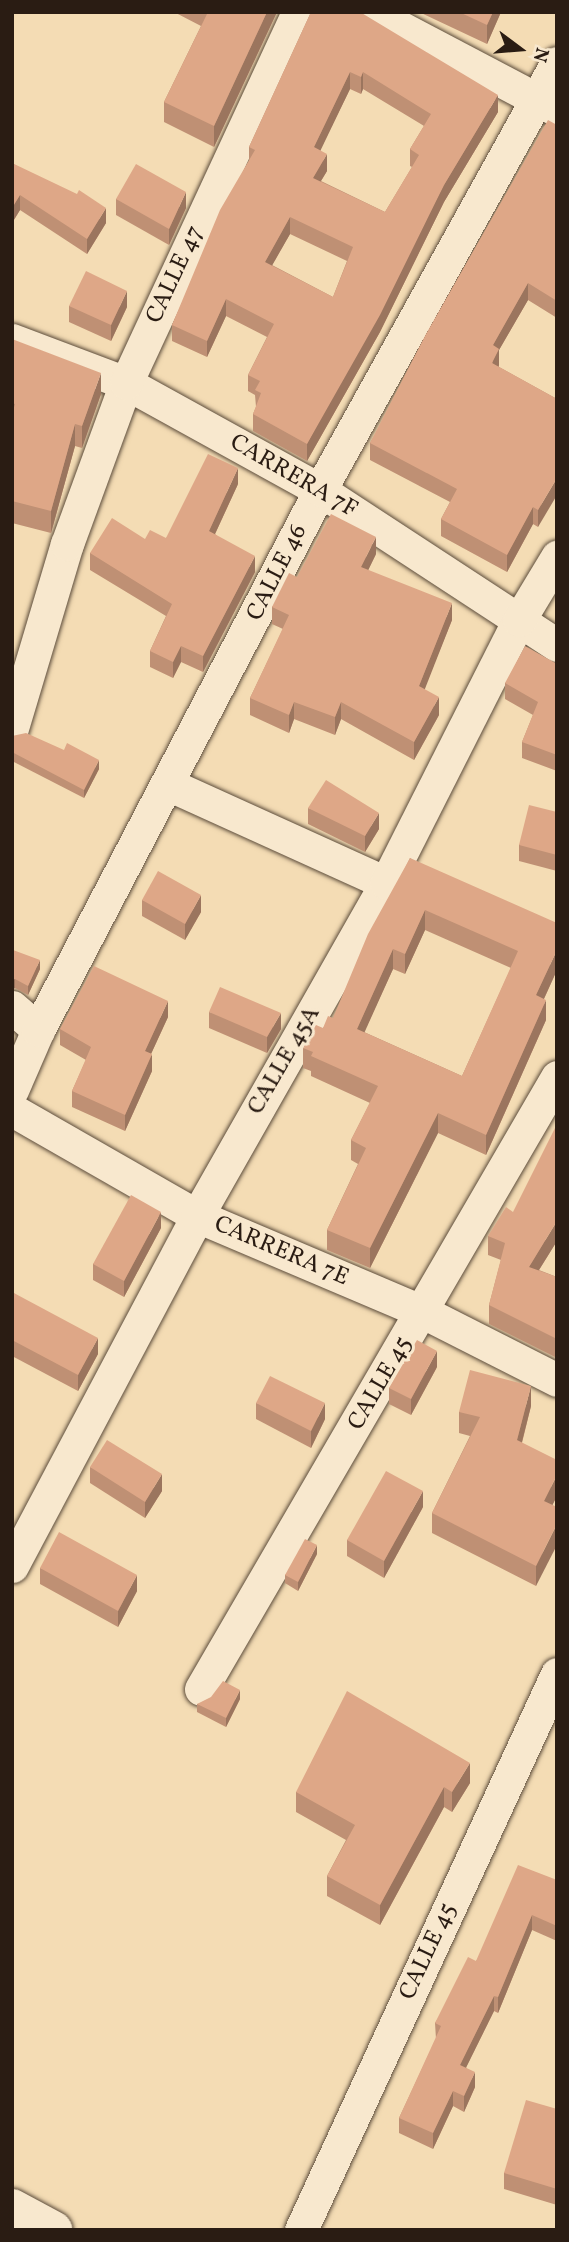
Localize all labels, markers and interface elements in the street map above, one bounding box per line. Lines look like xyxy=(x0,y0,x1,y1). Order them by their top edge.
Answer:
north arrow xyxy=(485,14,555,84)
text: N xyxy=(526,45,555,65)
street label: CALLE 47 xyxy=(141,222,211,328)
street label: CARRERA 7F xyxy=(224,429,362,525)
street label: CALLE 46 xyxy=(241,520,315,626)
street label: CALLE 45A xyxy=(242,1002,328,1120)
street label: CARRERA 7E xyxy=(209,1211,353,1293)
street label: CALLE 45 xyxy=(343,1332,419,1436)
street label: CALLE 45 xyxy=(394,1899,464,2005)

